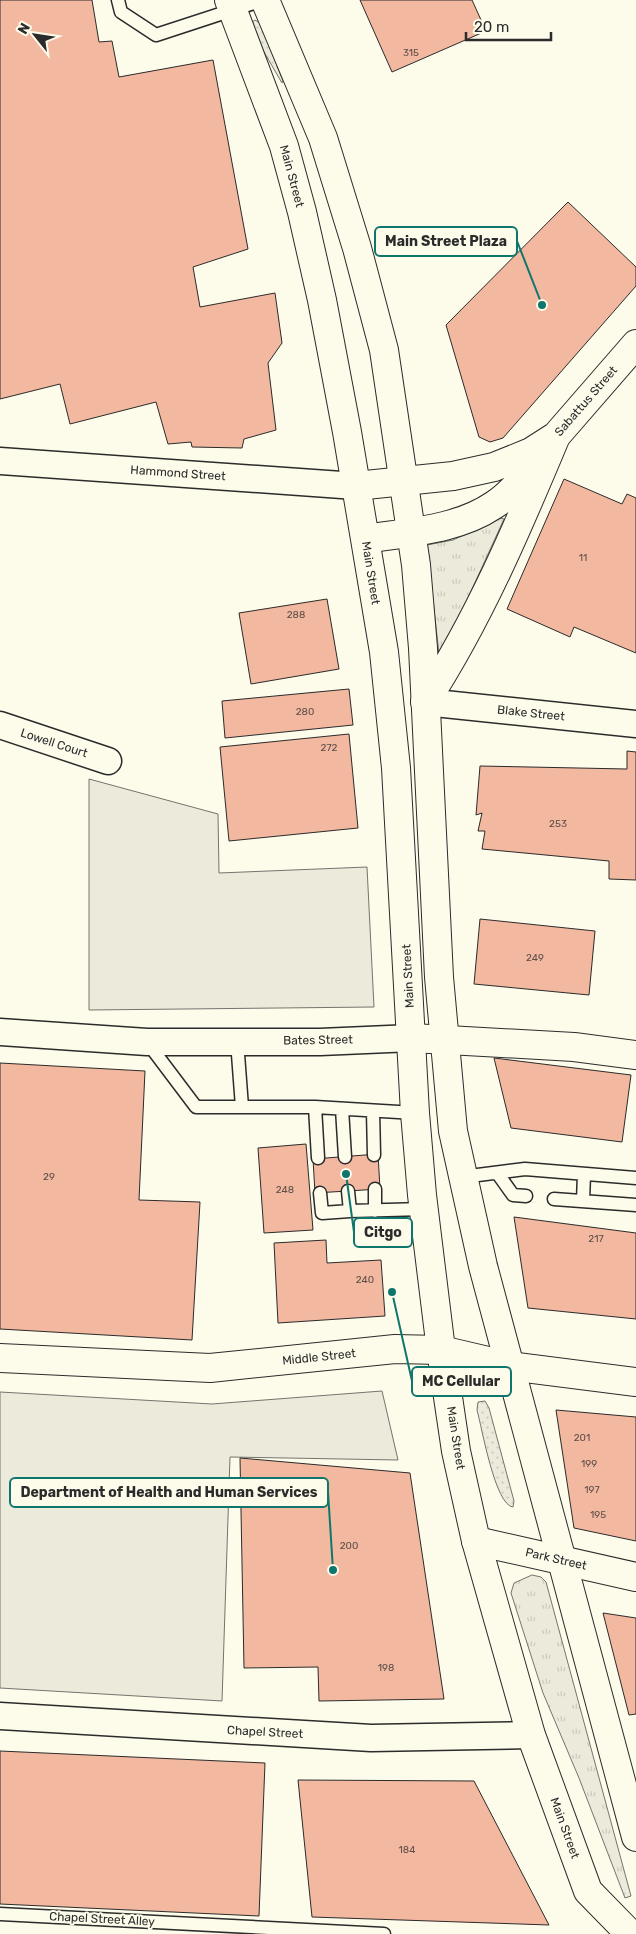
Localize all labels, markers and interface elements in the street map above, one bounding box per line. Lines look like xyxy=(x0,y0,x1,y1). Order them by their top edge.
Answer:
north arrow xyxy=(10,10,60,60)
scale bar xyxy=(466,10,551,42)
text: 20 m xyxy=(474,18,509,36)
text: N xyxy=(14,20,34,37)
house number: 315 xyxy=(403,47,419,59)
street label: Main Street xyxy=(277,143,307,209)
callout: Main Street Plaza xyxy=(375,227,517,256)
text: Main Street Plaza xyxy=(385,233,507,250)
street label: Sabattus Street xyxy=(552,363,620,439)
street label: Hammond Street xyxy=(130,463,226,483)
street label: Main Street xyxy=(359,540,383,606)
house number: 11 xyxy=(579,552,587,564)
house number: 288 xyxy=(287,609,305,621)
street label: Blake Street xyxy=(497,702,566,724)
house number: 280 xyxy=(296,706,314,718)
street label: Lowell Court xyxy=(19,726,90,761)
house number: 272 xyxy=(321,742,338,754)
house number: 253 xyxy=(549,818,567,830)
street label: Main Street xyxy=(399,943,417,1008)
house number: 249 xyxy=(526,952,544,964)
street label: Bates Street xyxy=(283,1032,353,1048)
house number: 29 xyxy=(43,1171,55,1183)
house number: 248 xyxy=(276,1184,294,1196)
callout: Citgo xyxy=(354,1218,412,1247)
text: Citgo xyxy=(364,1224,402,1241)
house number: 217 xyxy=(588,1233,604,1245)
house number: 240 xyxy=(356,1274,374,1286)
street label: Middle Street xyxy=(281,1346,357,1368)
callout: MC Cellular xyxy=(412,1367,511,1396)
text: MC Cellular xyxy=(422,1373,501,1390)
street label: Main Street xyxy=(444,1405,468,1471)
house number: 201 xyxy=(574,1432,590,1444)
house number: 199 xyxy=(581,1458,597,1470)
callout: Department of Health and Human Services xyxy=(10,1478,328,1507)
text: Department of Health and Human Services xyxy=(20,1484,318,1501)
house number: 197 xyxy=(584,1484,600,1496)
house number: 195 xyxy=(590,1509,606,1521)
house number: 200 xyxy=(340,1540,358,1552)
street label: Park Street xyxy=(524,1545,588,1573)
house number: 198 xyxy=(378,1662,394,1674)
street label: Chapel Street xyxy=(227,1723,304,1741)
street label: Main Street xyxy=(547,1796,583,1861)
house number: 184 xyxy=(399,1844,415,1856)
street label: Chapel Street Alley xyxy=(49,1909,156,1929)

